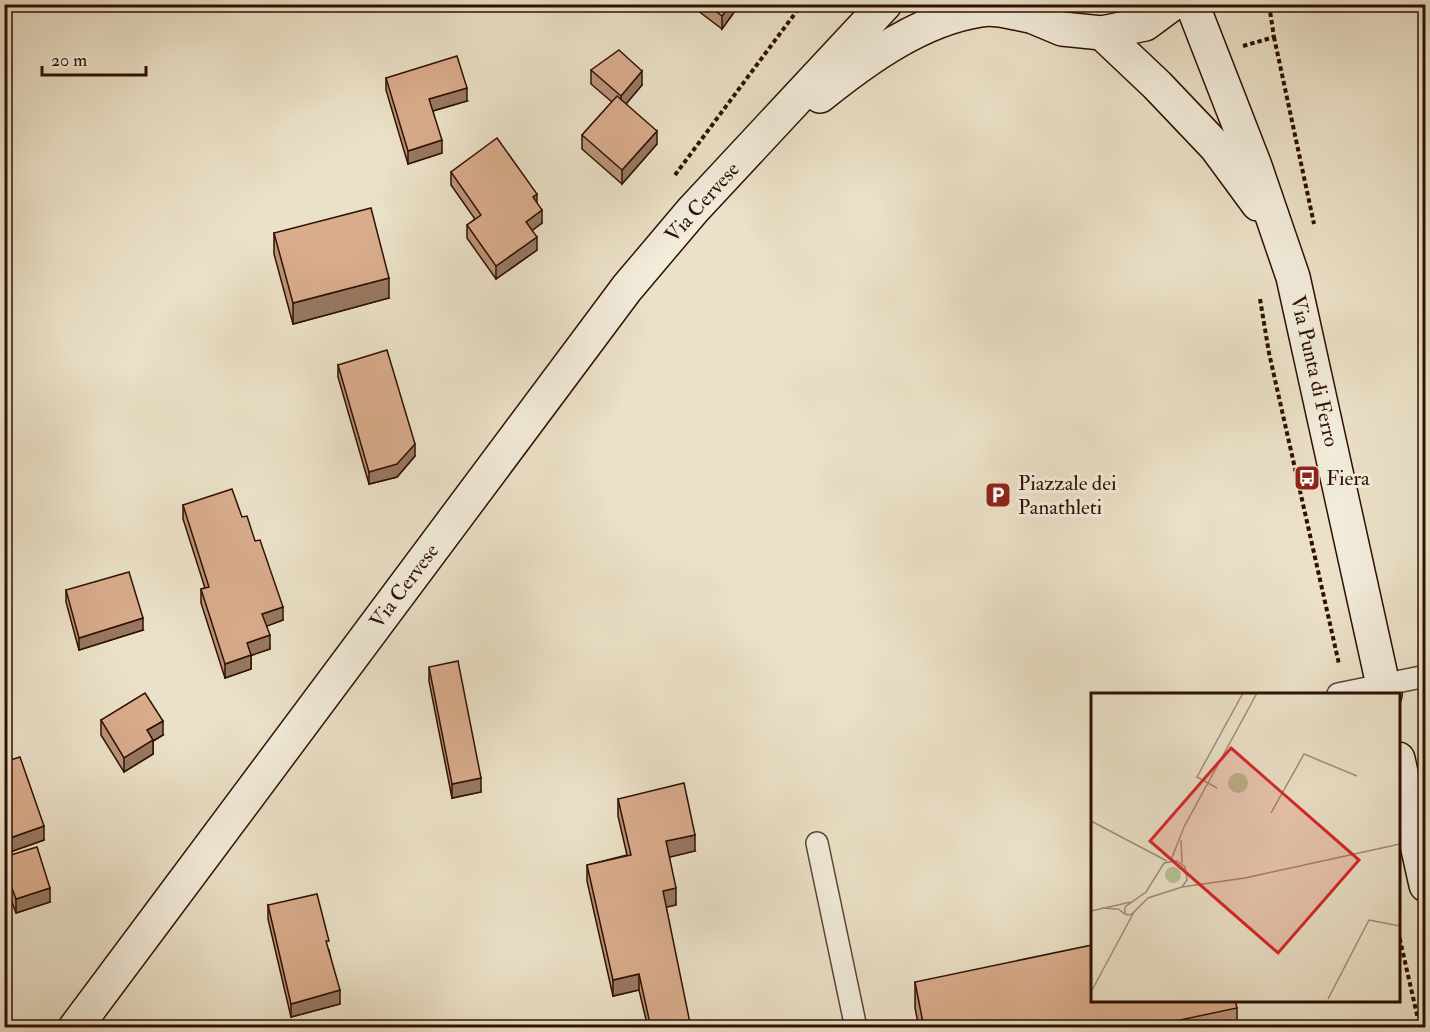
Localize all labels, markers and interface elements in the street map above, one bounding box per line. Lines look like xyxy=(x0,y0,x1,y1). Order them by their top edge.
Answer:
scale bar xyxy=(42,39,146,77)
text: 20 m xyxy=(51,49,87,72)
street label: Via Cervese xyxy=(659,156,746,248)
street label: Via Punta di Ferro xyxy=(1284,293,1345,449)
bus stop icon: Fiera xyxy=(1292,463,1322,493)
place label: Fiera xyxy=(1326,465,1370,492)
place label: Piazzale dei Panathleti xyxy=(1018,470,1117,521)
parking icon: Piazzale dei Panathleti xyxy=(983,480,1013,510)
street label: Via Cervese xyxy=(364,538,445,634)
inset map xyxy=(1091,693,1400,1002)

